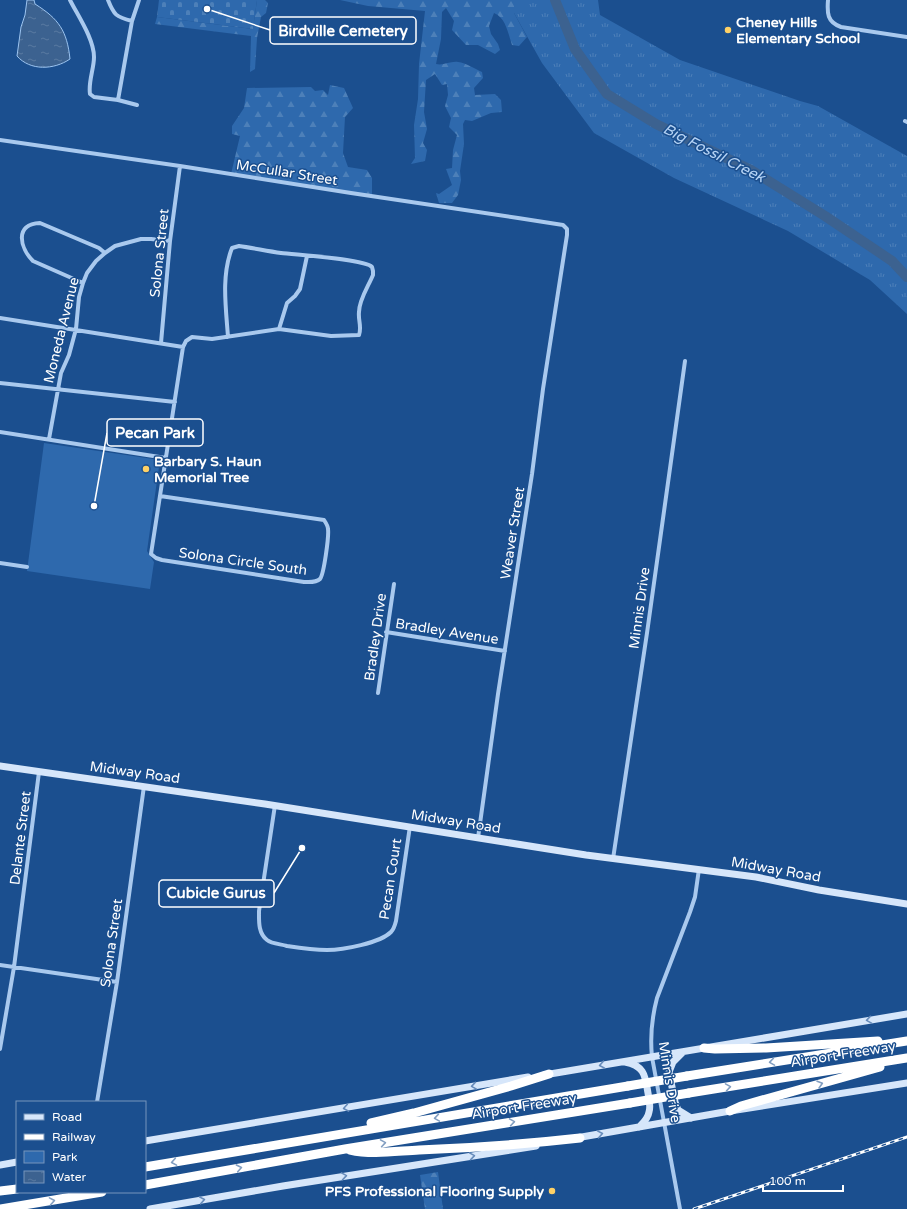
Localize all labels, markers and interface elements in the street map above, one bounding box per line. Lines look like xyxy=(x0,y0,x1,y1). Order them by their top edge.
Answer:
place label: Cheney Hills Elementary School xyxy=(736,14,860,47)
callout: Birdville Cemetery xyxy=(270,17,416,44)
text: Birdville Cemetery xyxy=(278,22,408,41)
marker: Cheney Hills Elementary School xyxy=(723,25,733,35)
water label: Big Fossil Creek xyxy=(660,120,770,187)
street label: McCullar Street xyxy=(235,156,340,189)
street label: Solona Street xyxy=(146,207,173,298)
street label: Moneda Avenue xyxy=(40,275,83,385)
callout: Pecan Park xyxy=(107,419,203,446)
text: Pecan Park xyxy=(115,424,195,442)
place label: Barbary S. Haun Memorial Tree xyxy=(154,453,262,486)
marker: Barbary S. Haun Memorial Tree xyxy=(141,464,151,474)
street label: Weaver Street xyxy=(497,485,528,581)
street label: Solona Circle South xyxy=(178,544,308,579)
street label: Minnis Drive xyxy=(625,566,654,650)
street label: Bradley Drive xyxy=(361,592,390,682)
street label: Bradley Avenue xyxy=(394,615,500,648)
street label: Midway Road xyxy=(89,758,181,787)
street label: Delante Street xyxy=(6,789,35,886)
street label: Midway Road xyxy=(410,806,502,837)
street label: Pecan Court xyxy=(376,837,405,921)
street label: Midway Road xyxy=(730,853,822,886)
callout: Cubicle Gurus xyxy=(159,880,274,907)
text: Cubicle Gurus xyxy=(166,884,266,902)
street label: Solona Street xyxy=(97,897,126,988)
one-way arrow xyxy=(865,1016,872,1024)
street label: Airport Freeway xyxy=(789,1038,897,1071)
street label: Minnis Drive xyxy=(655,1040,684,1124)
one-way arrow xyxy=(769,1058,775,1066)
one-way arrow xyxy=(599,1060,605,1068)
one-way arrow xyxy=(817,1080,824,1088)
one-way arrow xyxy=(471,1081,477,1090)
one-way arrow xyxy=(725,1083,731,1092)
street label: Airport Freeway xyxy=(470,1090,578,1123)
legend xyxy=(16,1101,146,1193)
one-way arrow xyxy=(343,1103,349,1112)
text: Road xyxy=(52,1110,82,1124)
one-way arrow xyxy=(434,1113,440,1122)
one-way arrow xyxy=(508,1118,515,1127)
text: Railway xyxy=(52,1130,96,1144)
one-way arrow xyxy=(597,1130,603,1139)
one-way arrow xyxy=(380,1139,386,1148)
text: Park xyxy=(52,1150,78,1164)
one-way arrow xyxy=(469,1152,475,1161)
one-way arrow xyxy=(171,1157,177,1166)
one-way arrow xyxy=(235,1165,242,1173)
scale bar xyxy=(763,1167,843,1193)
text: Water xyxy=(52,1170,87,1184)
one-way arrow xyxy=(341,1172,347,1181)
text: 100 m xyxy=(769,1174,806,1188)
place label: PFS Professional Flooring Supply xyxy=(325,1183,544,1200)
marker: PFS Professional Flooring Supply xyxy=(547,1186,557,1196)
one-way arrow xyxy=(199,1196,205,1205)
one-way arrow xyxy=(49,1197,55,1205)

